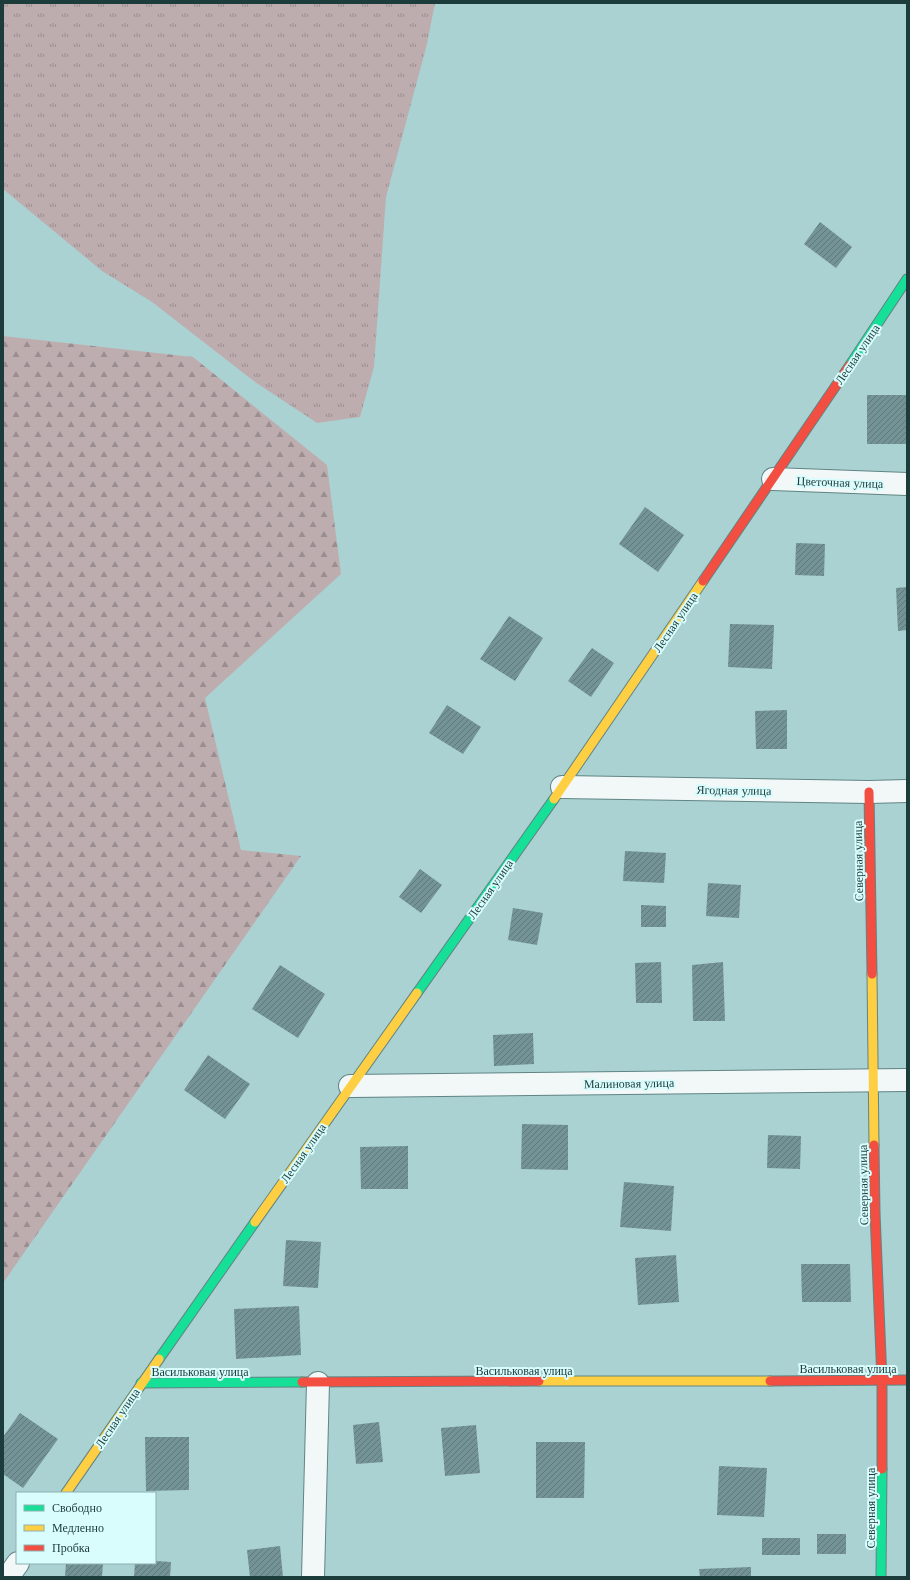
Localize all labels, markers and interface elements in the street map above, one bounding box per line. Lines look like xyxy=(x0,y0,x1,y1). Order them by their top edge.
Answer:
street label: Лесная улица xyxy=(831,321,883,387)
street label: Цветочная улица xyxy=(796,473,884,491)
street label: Лесная улица xyxy=(649,589,701,655)
street label: Ягодная улица xyxy=(697,782,772,798)
street label: Северная улица xyxy=(850,820,866,901)
street label: Лесная улица xyxy=(464,856,516,922)
street label: Малиновая улица xyxy=(584,1075,675,1091)
street label: Лесная улица xyxy=(277,1120,329,1186)
street label: Северная улица xyxy=(855,1144,871,1225)
street label: Васильковая улица xyxy=(799,1361,897,1376)
street label: Васильковая улица xyxy=(475,1363,573,1378)
street label: Васильковая улица xyxy=(151,1364,249,1379)
street label: Лесная улица xyxy=(91,1385,143,1451)
street label: Северная улица xyxy=(863,1467,878,1548)
legend xyxy=(16,1492,156,1564)
text: Свободно xyxy=(52,1500,102,1515)
text: Медленно xyxy=(52,1520,104,1535)
text: Пробка xyxy=(52,1540,90,1555)

